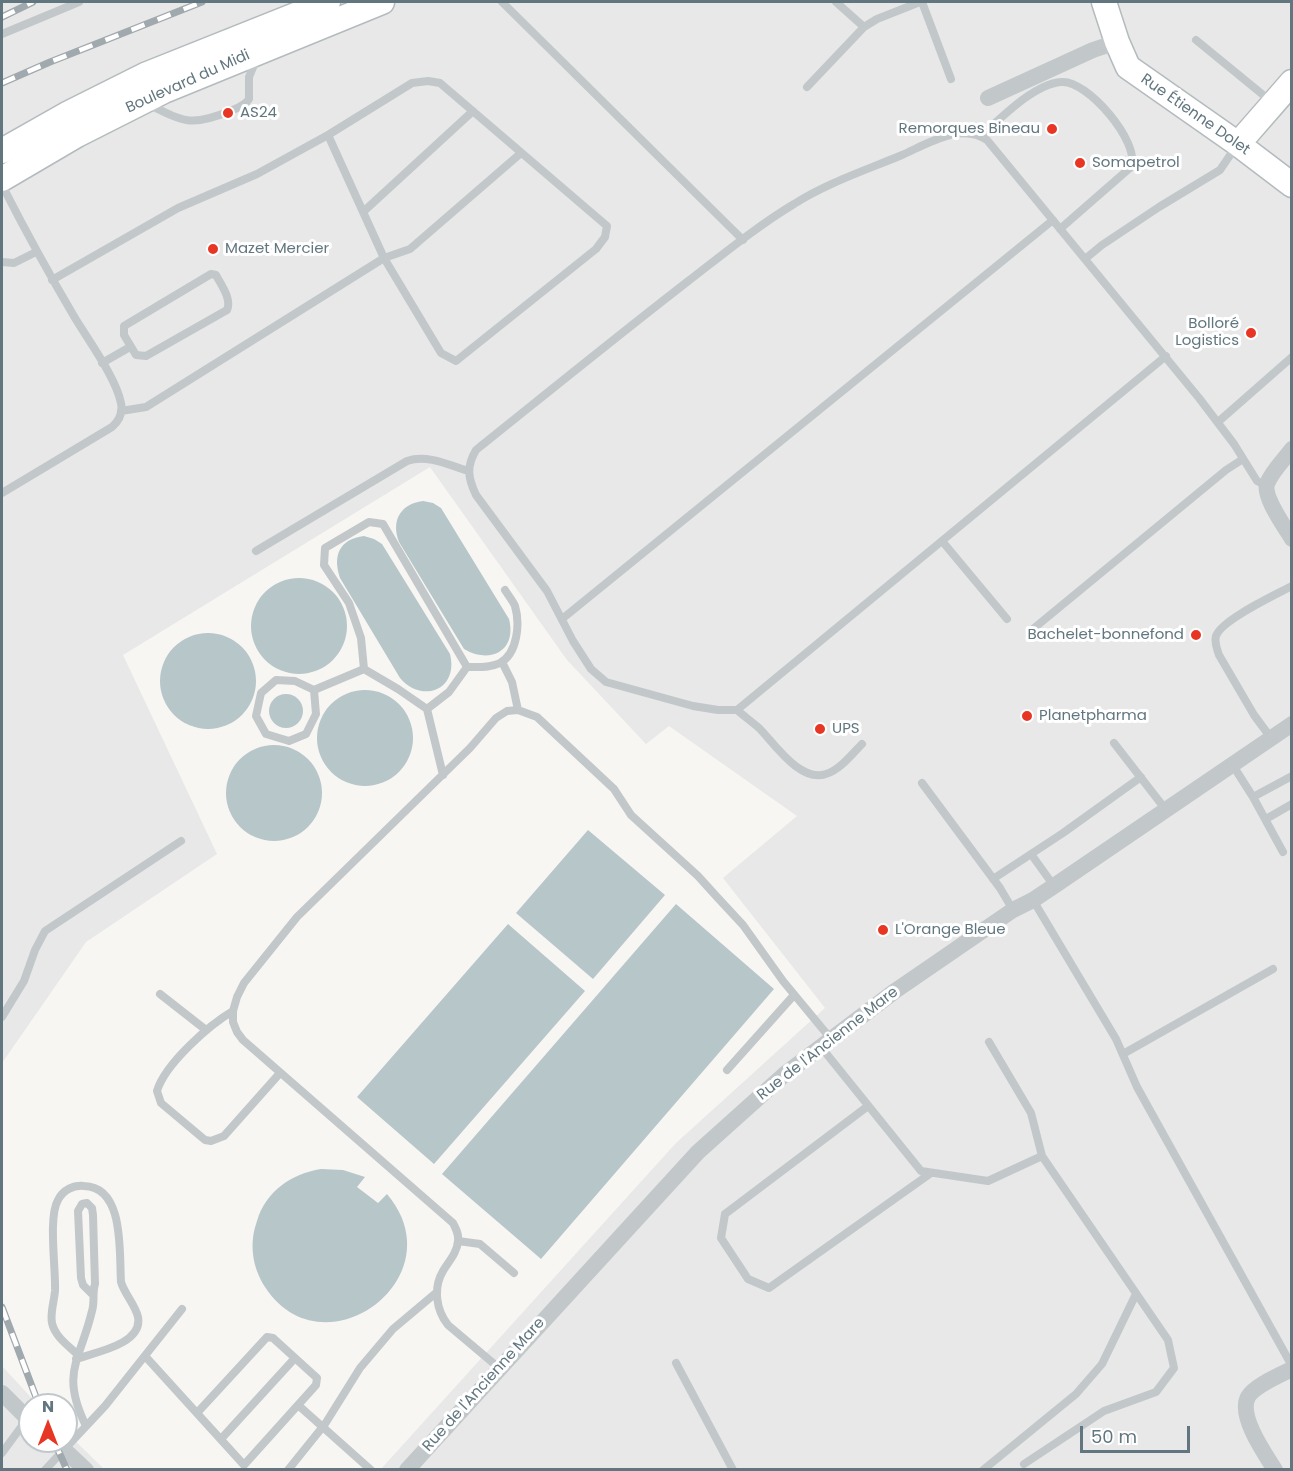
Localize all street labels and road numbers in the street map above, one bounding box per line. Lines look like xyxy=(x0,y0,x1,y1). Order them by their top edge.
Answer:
street label: Boulevard du Midi xyxy=(123,47,253,117)
street label: Rue Étienne Dolet xyxy=(1137,71,1253,159)
street label: Rue de l'Ancienne Mare xyxy=(754,983,902,1105)
street label: Rue de l'Ancienne Mare xyxy=(419,1314,549,1456)

